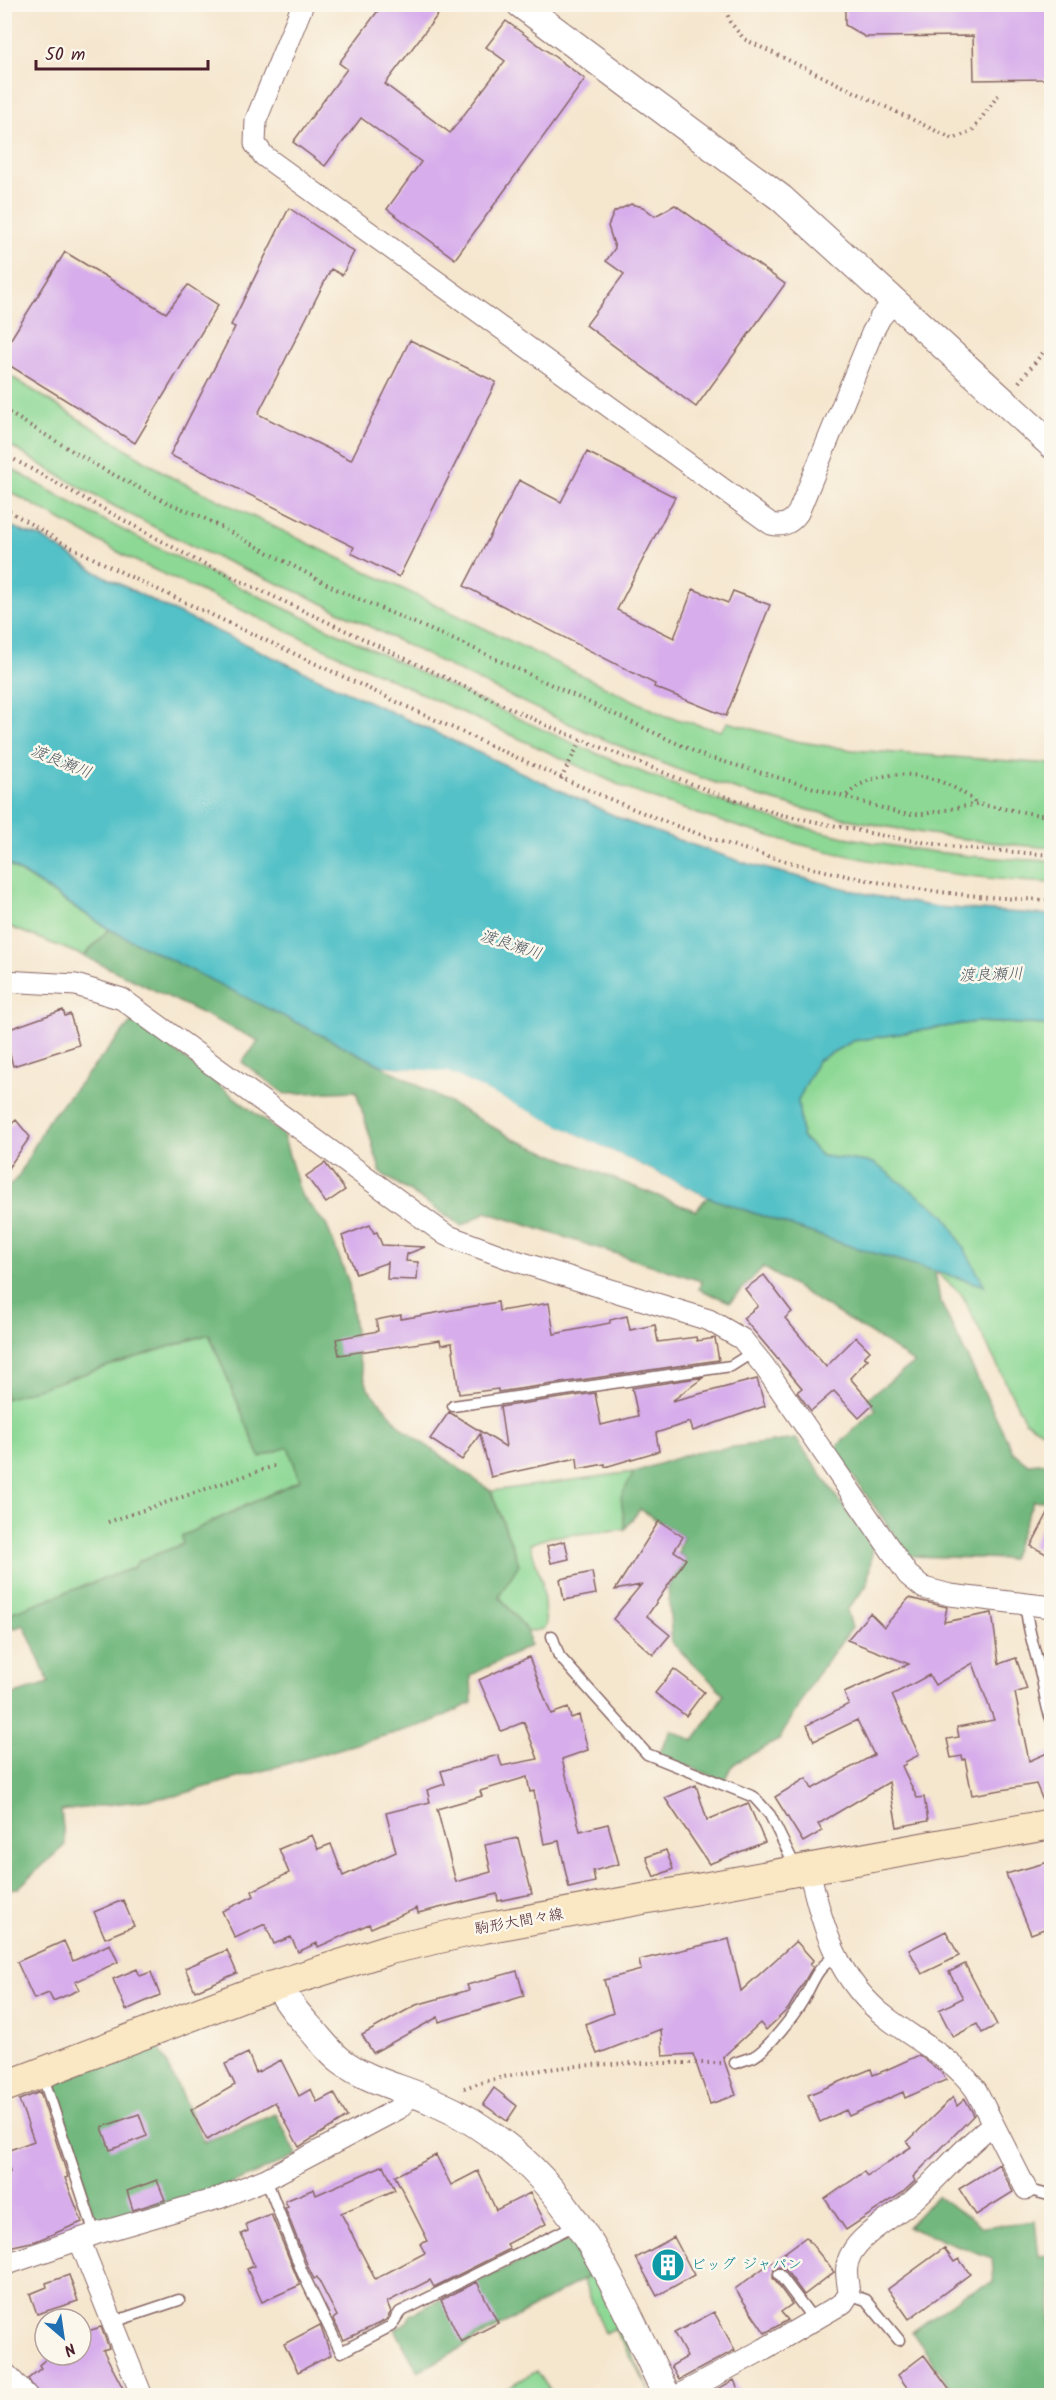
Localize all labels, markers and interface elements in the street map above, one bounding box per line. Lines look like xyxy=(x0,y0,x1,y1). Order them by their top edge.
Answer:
scale bar xyxy=(36,33,208,71)
text: 50 m xyxy=(45,41,85,70)
water label: 渡良瀬川 xyxy=(27,738,95,786)
water label: 渡良瀬川 xyxy=(477,923,545,967)
water label: 渡良瀬川 xyxy=(959,961,1023,989)
street label: 駒形大間々線 xyxy=(473,1902,565,1942)
building icon: ビッグ ジャパン xyxy=(650,2247,686,2283)
place label: ビッグ ジャパン xyxy=(691,2253,802,2277)
north arrow xyxy=(33,2307,93,2367)
text: N xyxy=(59,2335,80,2362)

